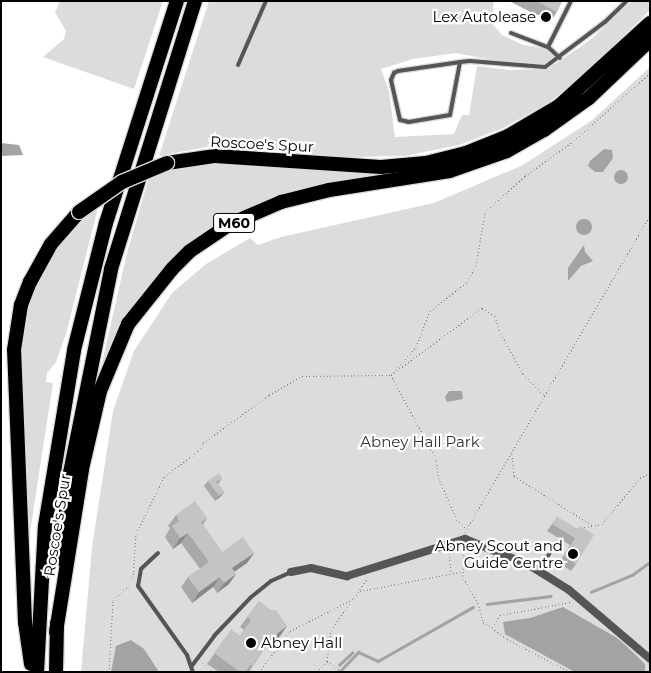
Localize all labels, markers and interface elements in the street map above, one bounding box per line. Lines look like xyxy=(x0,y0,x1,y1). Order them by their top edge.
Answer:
place label: Lex Autolease xyxy=(433,8,536,26)
marker: Lex Autolease xyxy=(540,11,552,23)
street label: Roscoe's Spur xyxy=(210,132,314,156)
road number: M60 xyxy=(213,212,255,234)
park label: Abney Hall Park xyxy=(360,433,480,451)
street label: Roscoe's Spur xyxy=(40,472,74,578)
place label: Abney Scout and Guide Centre xyxy=(435,536,563,571)
marker: Abney Scout and Guide Centre xyxy=(567,548,579,560)
place label: Abney Hall xyxy=(261,634,342,652)
marker: Abney Hall xyxy=(245,637,257,649)

